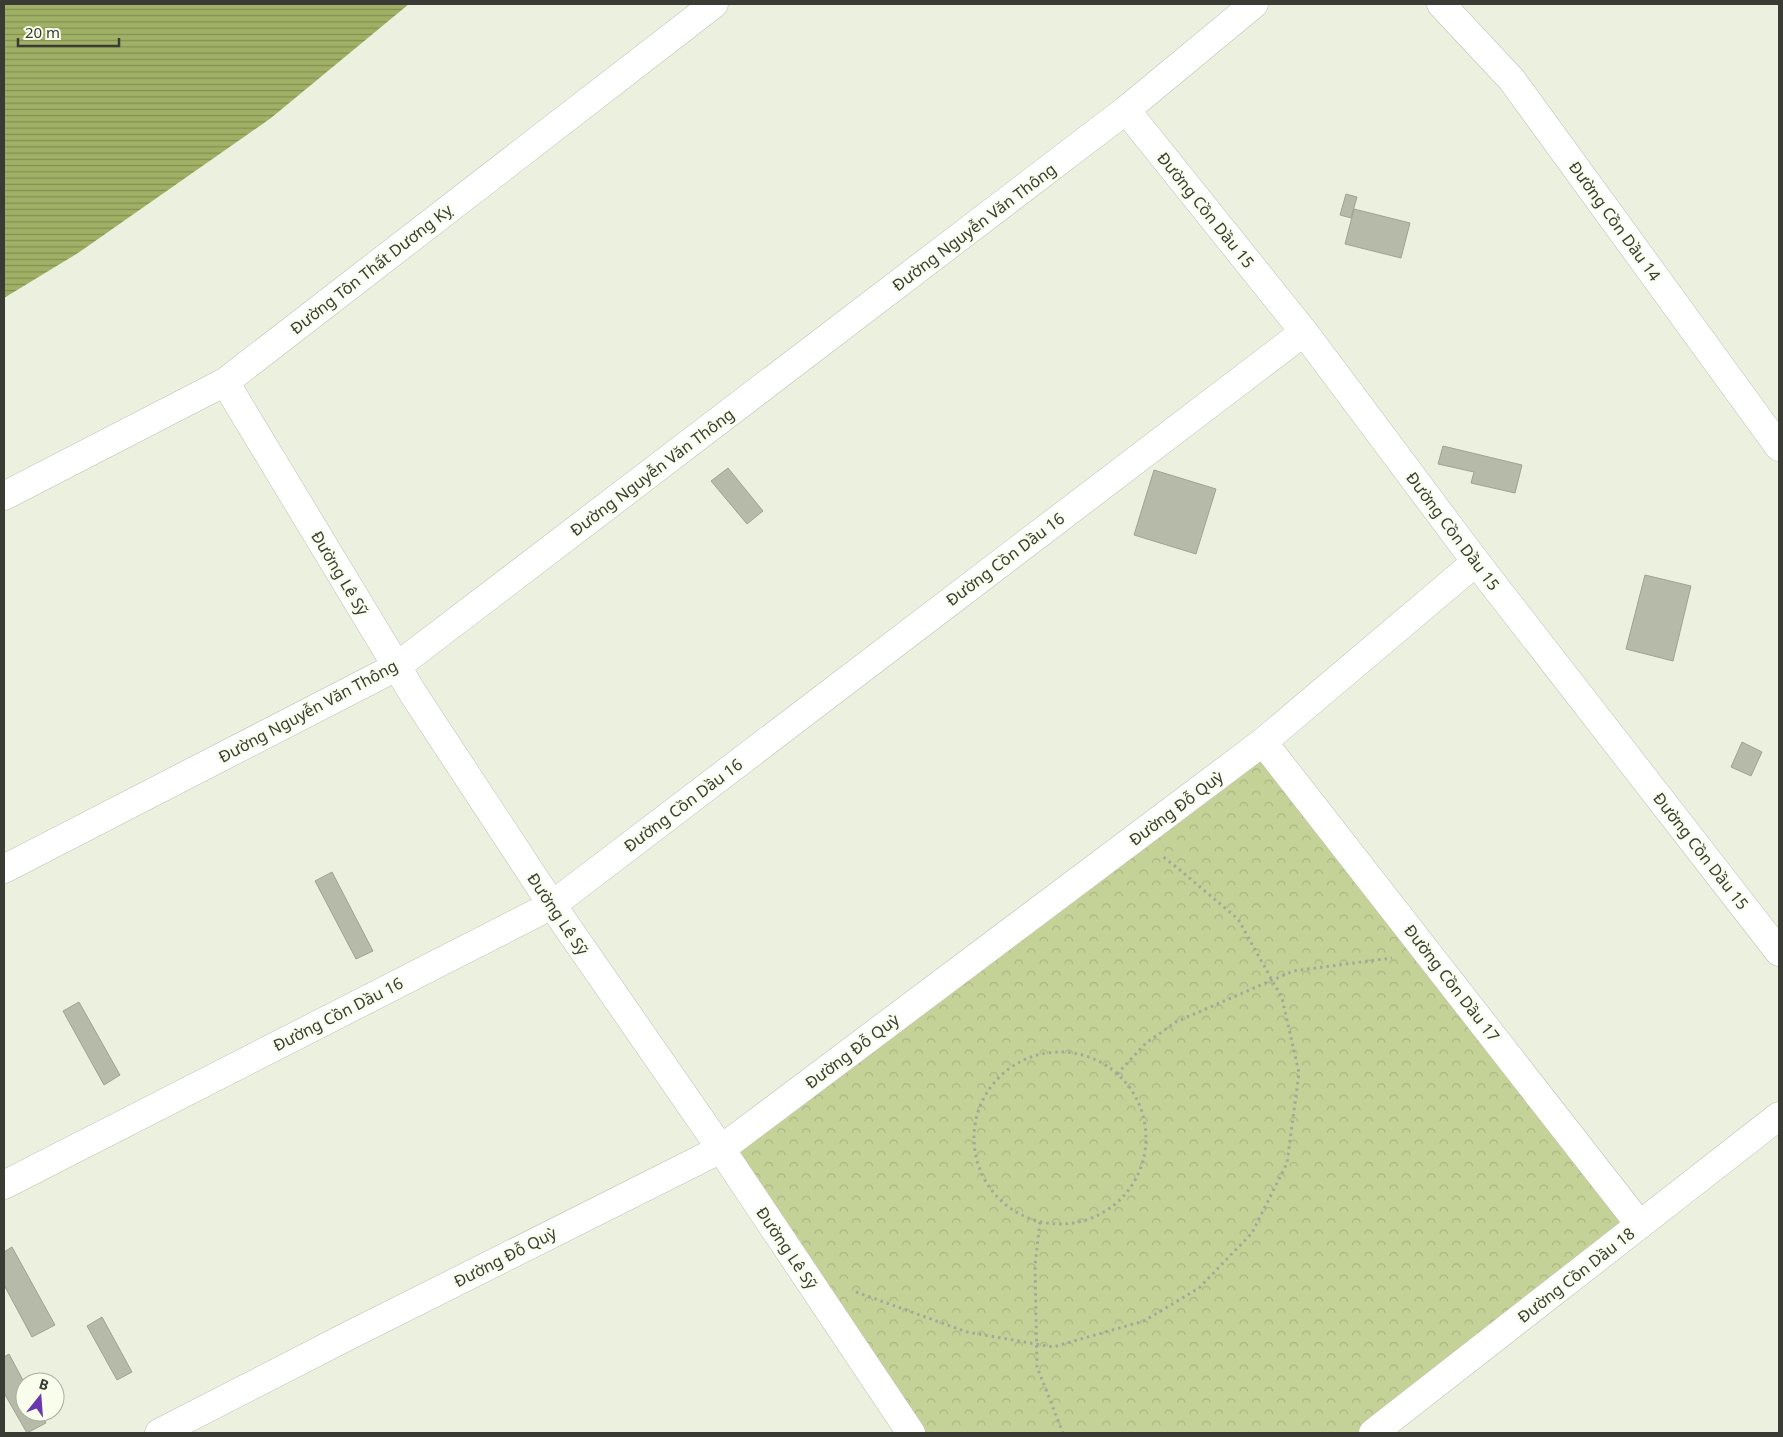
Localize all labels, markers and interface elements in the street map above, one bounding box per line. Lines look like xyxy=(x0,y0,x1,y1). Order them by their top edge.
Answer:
scale bar xyxy=(18,15,119,47)
text: 20 m xyxy=(25,22,60,42)
street label: Đường Cồn Dầu 15 xyxy=(1152,147,1260,273)
street label: Đường Cồn Dầu 14 xyxy=(1564,157,1666,285)
street label: Đường Nguyễn Văn Thông xyxy=(888,158,1060,296)
street label: Đường Tôn Thất Dương Kỵ xyxy=(286,198,457,339)
street label: Đường Nguyễn Văn Thông xyxy=(566,403,738,541)
street label: Đường Cồn Dầu 15 xyxy=(1401,467,1505,595)
street label: Đường Cồn Dầu 16 xyxy=(941,507,1069,611)
street label: Đường Lê Sỹ xyxy=(306,527,374,620)
street label: Đường Nguyễn Văn Thông xyxy=(215,654,401,768)
street label: Đường Cồn Dầu 16 xyxy=(619,753,747,857)
street label: Đường Đỗ Quỳ xyxy=(1125,765,1228,851)
street label: Đường Cồn Dầu 15 xyxy=(1648,788,1754,914)
street label: Đường Lê Sỹ xyxy=(522,869,594,960)
street label: Đường Cồn Dầu 17 xyxy=(1399,920,1505,1046)
street label: Đường Cồn Dầu 16 xyxy=(269,972,407,1056)
street label: Đường Đỗ Quỳ xyxy=(801,1008,904,1094)
street label: Đường Lê Sỹ xyxy=(751,1203,823,1294)
street label: Đường Đỗ Quỳ xyxy=(450,1221,561,1292)
street label: Đường Cồn Dầu 18 xyxy=(1513,1222,1639,1328)
north arrow xyxy=(15,1372,65,1422)
text: B xyxy=(37,1374,51,1395)

